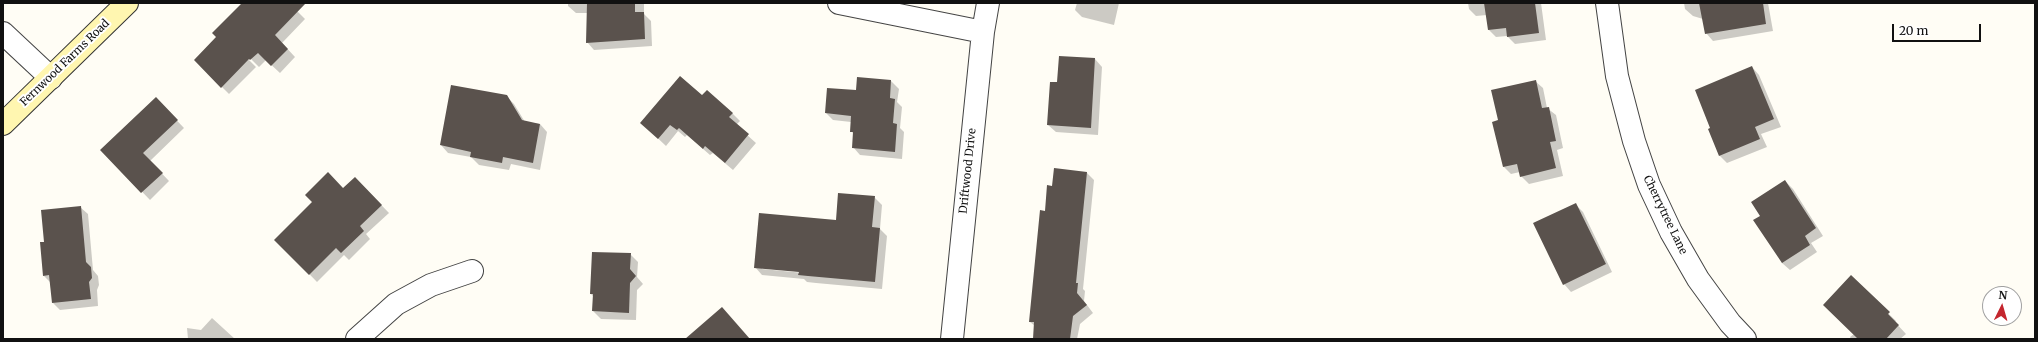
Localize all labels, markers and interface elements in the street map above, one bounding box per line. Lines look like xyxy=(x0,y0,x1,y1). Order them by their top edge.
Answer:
scale bar xyxy=(1894,16,1983,42)
street label: Fernwood Farms Road xyxy=(18,17,112,109)
text: 20 m xyxy=(1899,23,1928,38)
street label: Driftwood Drive xyxy=(957,128,979,214)
street label: Cherrytree Lane xyxy=(1640,173,1690,257)
north arrow xyxy=(1982,286,2022,326)
text: N xyxy=(1998,288,2008,302)

